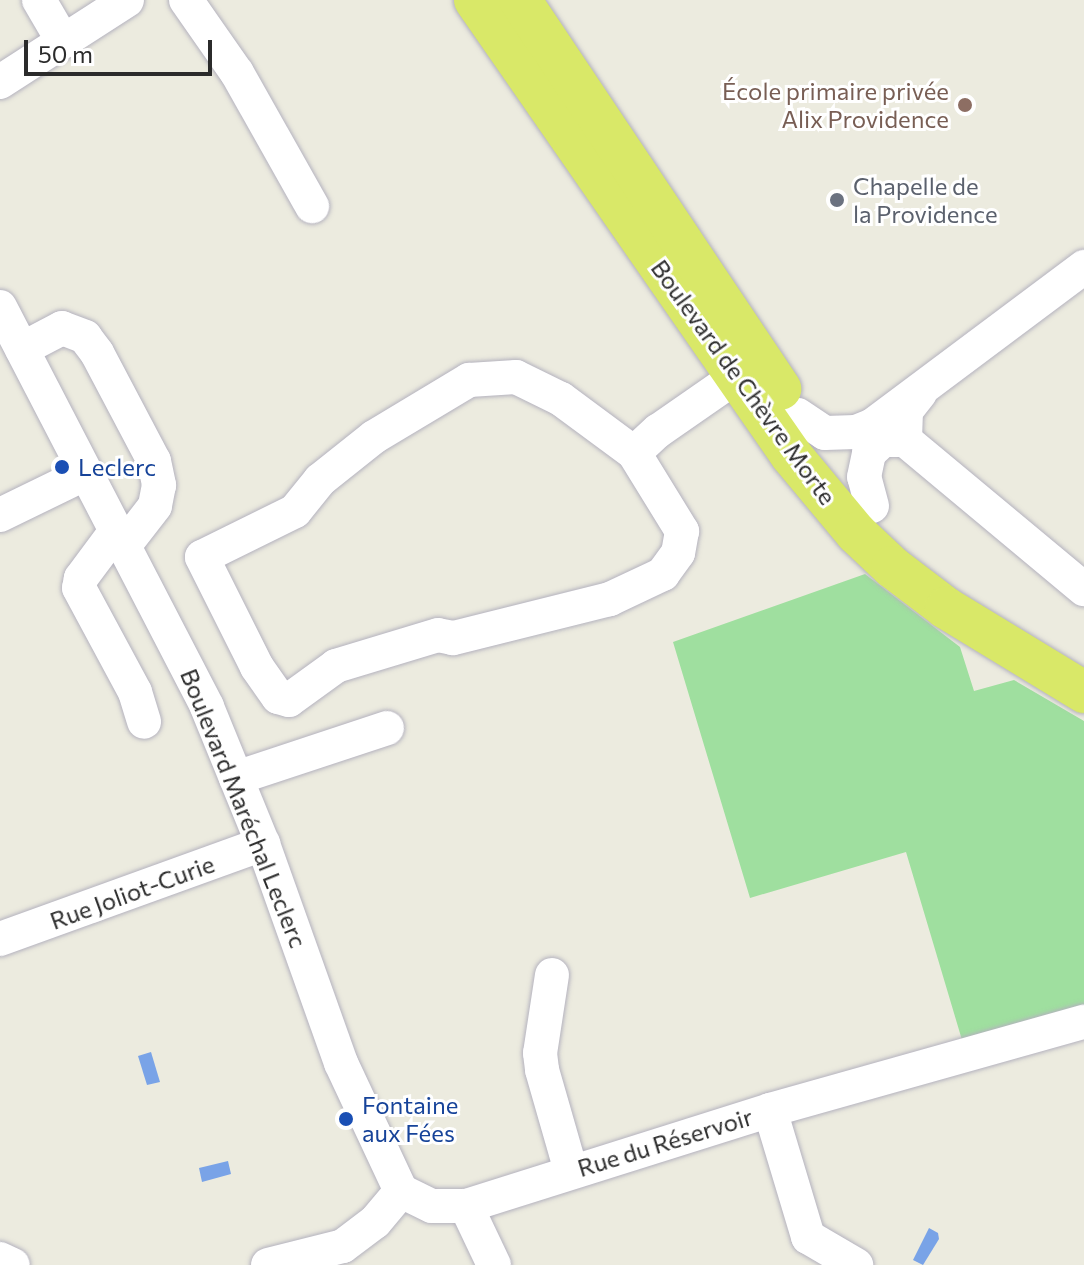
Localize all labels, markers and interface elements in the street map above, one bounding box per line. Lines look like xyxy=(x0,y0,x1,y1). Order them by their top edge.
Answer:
scale bar xyxy=(28,24,216,74)
text: 50 m xyxy=(38,39,93,68)
place label: École primaire privée Alix Providence xyxy=(722,77,949,133)
marker: École primaire privée Alix Providence xyxy=(956,96,974,114)
place label: Chapelle de la Providence xyxy=(853,172,998,228)
marker: Chapelle de la Providence xyxy=(828,191,846,209)
street label: Boulevard de Chèvre Morte xyxy=(646,254,842,510)
place label: Leclerc xyxy=(78,453,156,481)
marker: Leclerc xyxy=(53,458,71,476)
street label: Boulevard Maréchal Leclerc xyxy=(175,664,313,952)
street label: Rue Joliot-Curie xyxy=(46,849,218,935)
place label: Fontaine aux Fées xyxy=(362,1091,458,1147)
street label: Rue du Réservoir xyxy=(574,1102,756,1182)
marker: Fontaine aux Fées xyxy=(337,1110,355,1128)

